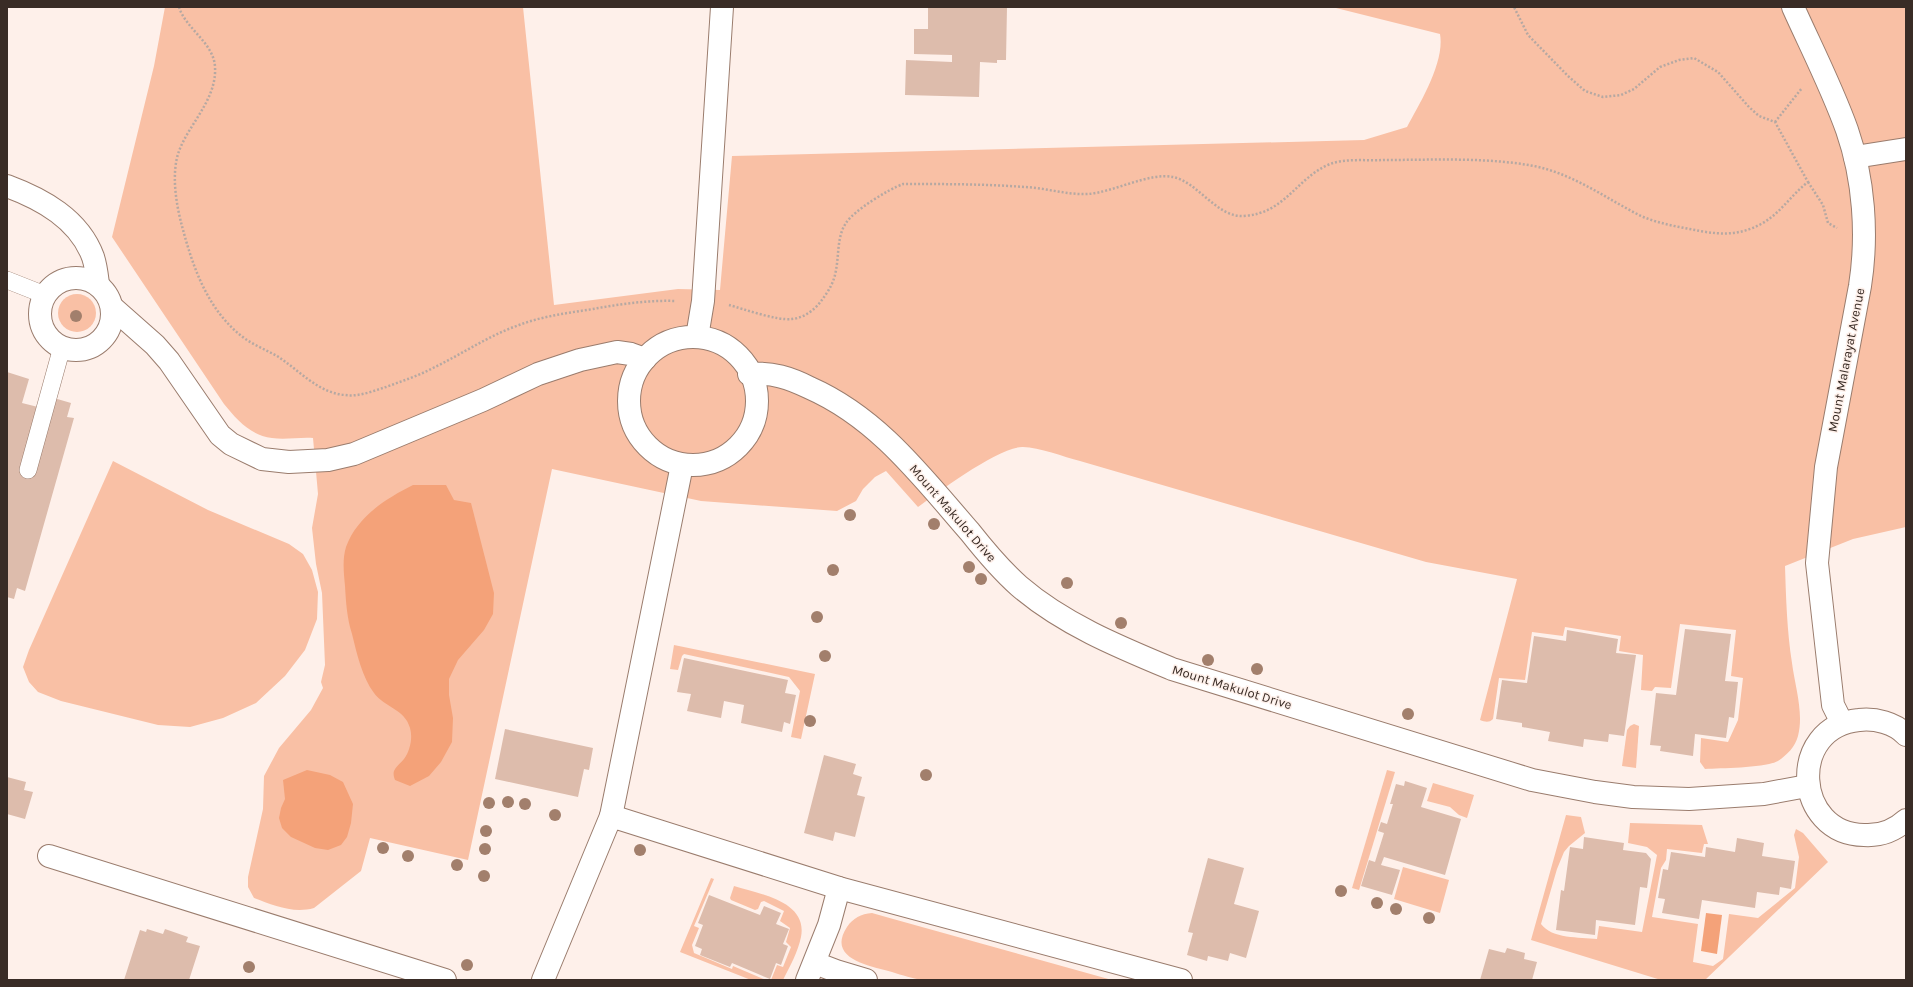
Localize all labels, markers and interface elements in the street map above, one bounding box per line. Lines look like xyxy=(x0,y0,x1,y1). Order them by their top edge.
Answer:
street label: Mount Malarayat Avenue xyxy=(1825,286,1867,433)
street label: Mount Makulot Drive xyxy=(907,461,1000,565)
street label: Mount Makulot Drive xyxy=(1170,662,1294,712)

